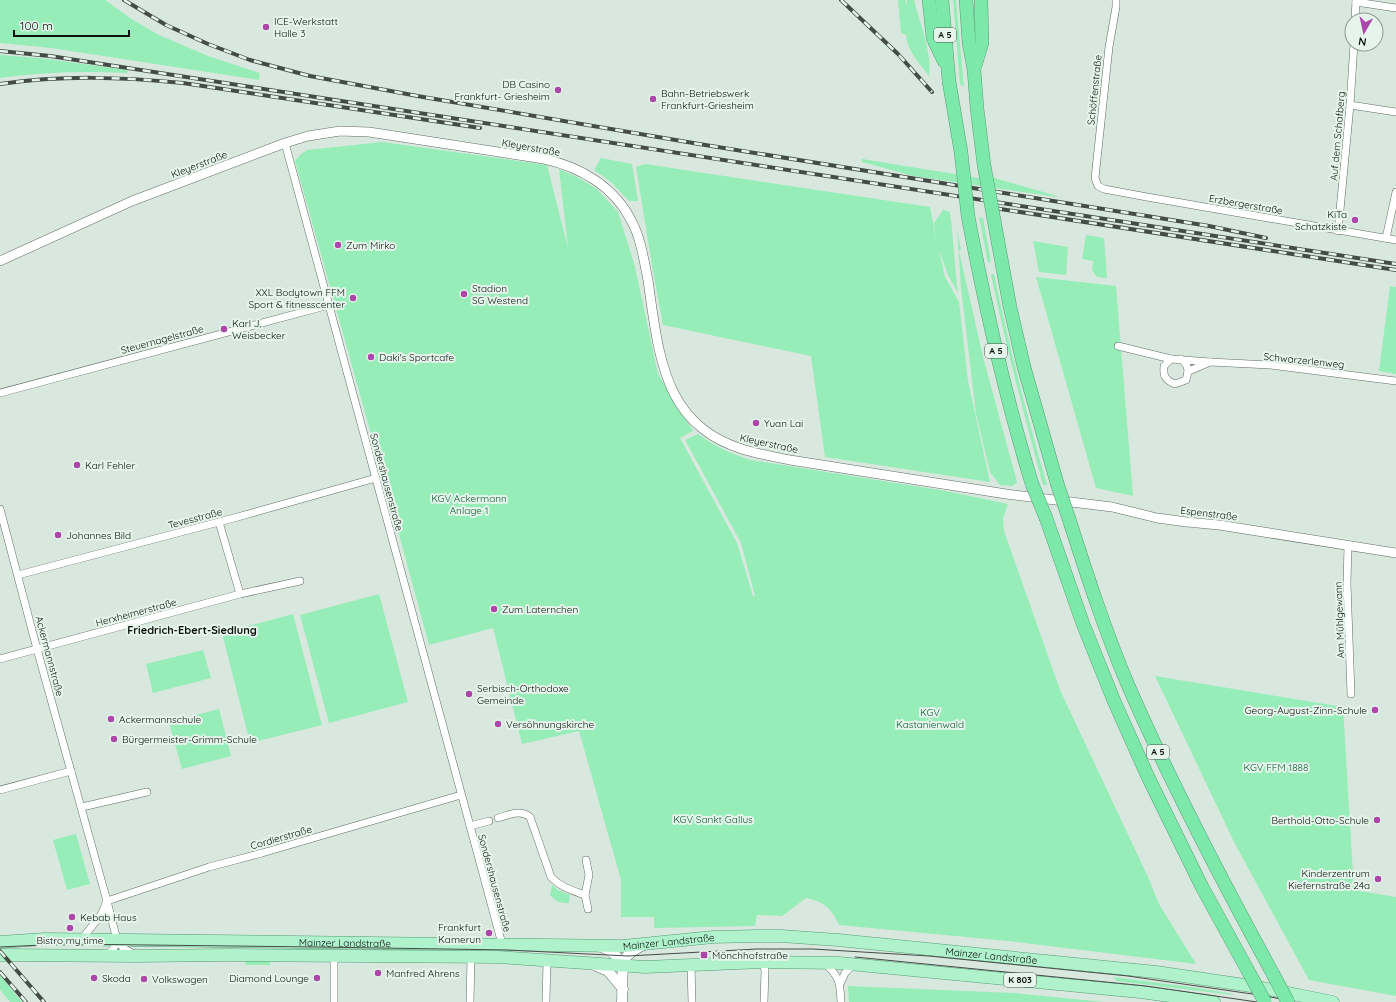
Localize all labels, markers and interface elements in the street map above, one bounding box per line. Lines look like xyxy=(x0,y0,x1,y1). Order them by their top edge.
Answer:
scale bar xyxy=(14,12,129,38)
north arrow xyxy=(1344,12,1384,52)
place label: ICE-Werkstatt Halle 3 xyxy=(274,15,338,40)
text: 100 m xyxy=(20,18,53,33)
marker: ICE-Werkstatt Halle 3 xyxy=(261,22,271,32)
road number: A 5 xyxy=(934,28,956,42)
text: N xyxy=(1357,34,1368,49)
street label: Schöffenstraße xyxy=(1084,54,1105,126)
place label: DB Casino Frankfurt- Griesheim xyxy=(454,78,550,103)
marker: DB Casino Frankfurt- Griesheim xyxy=(553,85,563,95)
place label: Bahn-Betriebswerk Frankfurt-Griesheim xyxy=(661,87,754,112)
street label: Auf dem Schafberg xyxy=(1327,91,1348,181)
marker: Bahn-Betriebswerk Frankfurt-Griesheim xyxy=(648,94,658,104)
street label: Kleyerstraße xyxy=(501,136,562,159)
street label: Kleyerstraße xyxy=(169,148,229,181)
street label: Erzbergerstraße xyxy=(1208,192,1284,217)
place label: KiTa Schatzkiste xyxy=(1295,208,1347,233)
marker: KiTa Schatzkiste xyxy=(1350,215,1360,225)
place label: Zum Mirko xyxy=(346,239,395,252)
marker: Zum Mirko xyxy=(333,240,343,250)
place label: Stadion SG Westend xyxy=(472,282,528,307)
place label: XXL Bodytown FFM Sport & fitnesscenter xyxy=(248,286,345,311)
marker: Stadion SG Westend xyxy=(459,289,469,299)
marker: XXL Bodytown FFM Sport & fitnesscenter xyxy=(348,293,358,303)
place label: Karl J. Weisbecker xyxy=(232,317,286,342)
street label: Steuernagelstraße xyxy=(119,322,205,357)
marker: Karl J. Weisbecker xyxy=(219,324,229,334)
road number: A 5 xyxy=(985,344,1007,358)
street label: Schwarzerlenweg xyxy=(1263,350,1345,371)
place label: Daki's Sportcafe xyxy=(379,351,454,364)
marker: Daki's Sportcafe xyxy=(366,352,376,362)
place label: Yuan Lai xyxy=(764,417,803,430)
marker: Yuan Lai xyxy=(751,418,761,428)
street label: Kleyerstraße xyxy=(739,431,800,456)
street label: Sondershausenstraße xyxy=(367,432,406,533)
place label: Karl Fehler xyxy=(85,459,135,472)
marker: Karl Fehler xyxy=(72,460,82,470)
park label: KGV Ackermann Anlage 1 xyxy=(431,492,507,517)
street label: Espenstraße xyxy=(1180,504,1239,523)
street label: Tevesstraße xyxy=(167,505,224,532)
place label: Johannes Bild xyxy=(66,529,131,542)
marker: Johannes Bild xyxy=(53,530,63,540)
street label: Am Mühlgewann xyxy=(1332,581,1347,659)
street label: Herxheimerstraße xyxy=(94,595,178,630)
place label: Zum Laternchen xyxy=(502,603,578,616)
marker: Zum Laternchen xyxy=(489,604,499,614)
street label: Ackermannstraße xyxy=(33,615,67,698)
district label: Friedrich-Ebert-Siedlung xyxy=(127,623,257,637)
place label: Serbisch-Orthodoxe Gemeinde xyxy=(477,682,569,707)
marker: Serbisch-Orthodoxe Gemeinde xyxy=(464,689,474,699)
place label: Georg-August-Zinn-Schule xyxy=(1245,704,1367,717)
marker: Georg-August-Zinn-Schule xyxy=(1370,705,1380,715)
park label: KGV Kastanienwald xyxy=(896,706,964,731)
place label: Ackermannschule xyxy=(119,713,201,726)
marker: Ackermannschule xyxy=(106,714,116,724)
place label: Versöhnungskirche xyxy=(506,718,594,731)
marker: Versöhnungskirche xyxy=(493,719,503,729)
place label: Bürgermeister-Grimm-Schule xyxy=(122,733,257,746)
marker: Bürgermeister-Grimm-Schule xyxy=(109,734,119,744)
road number: A 5 xyxy=(1147,745,1169,759)
park label: KGV FFM 1888 xyxy=(1244,761,1308,774)
park label: KGV Sankt Gallus xyxy=(673,813,753,826)
place label: Berthold-Otto-Schule xyxy=(1271,814,1369,827)
marker: Berthold-Otto-Schule xyxy=(1372,815,1382,825)
street label: Cordierstraße xyxy=(249,822,314,852)
street label: Sondershausenstraße xyxy=(475,833,514,934)
place label: Kinderzentrum Kiefernstraße 24a xyxy=(1288,867,1370,892)
marker: Kinderzentrum Kiefernstraße 24a xyxy=(1373,874,1383,884)
place label: Kebab Haus xyxy=(80,911,137,924)
marker: Kebab Haus xyxy=(67,912,77,922)
place label: Frankfurt Kamerun xyxy=(438,921,482,946)
marker: Bistro my time xyxy=(65,923,75,933)
marker: Frankfurt Kamerun xyxy=(484,928,494,938)
street label: Mainzer Landstraße xyxy=(622,931,715,953)
place label: Bistro my time xyxy=(37,934,104,947)
street label: Mainzer Landstraße xyxy=(299,936,391,950)
street label: Mainzer Landstraße xyxy=(945,945,1038,967)
place label: Mönchhofstraße xyxy=(712,949,788,962)
marker: Mönchhofstraße xyxy=(699,950,709,960)
place label: Manfred Ahrens xyxy=(386,967,460,980)
marker: Manfred Ahrens xyxy=(373,968,383,978)
place label: Skoda xyxy=(102,972,131,985)
place label: Diamond Lounge xyxy=(229,972,309,985)
marker: Skoda xyxy=(89,973,99,983)
place label: Volkswagen xyxy=(152,973,208,986)
marker: Diamond Lounge xyxy=(312,973,322,983)
road number: K 803 xyxy=(1004,973,1036,987)
marker: Volkswagen xyxy=(139,974,149,984)

